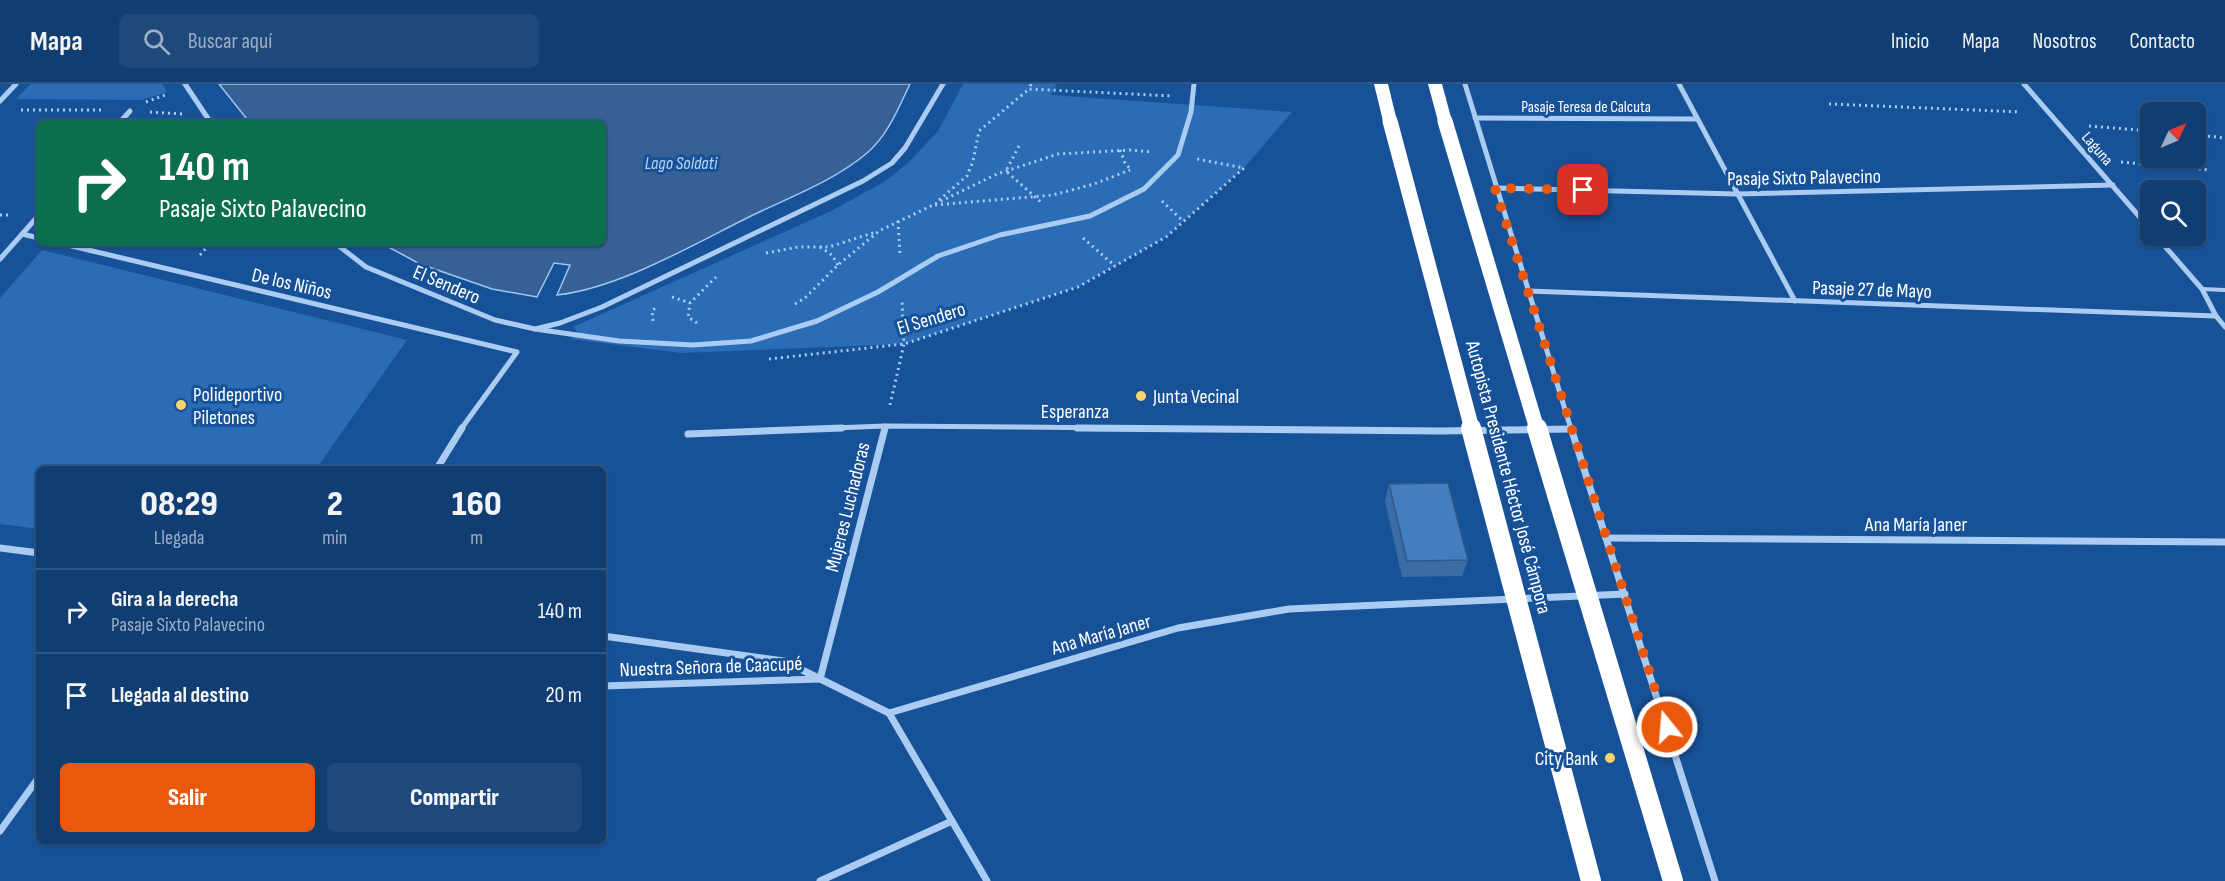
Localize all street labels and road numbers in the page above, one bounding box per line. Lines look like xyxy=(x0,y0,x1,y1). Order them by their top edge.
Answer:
street label: Pasaje Teresa de Calcuta xyxy=(1521,98,1651,117)
street label: Laguna xyxy=(2077,128,2117,170)
street label: Pasaje Sixto Palavecino xyxy=(1727,165,1881,191)
street label: El Sendero xyxy=(410,260,484,310)
street label: De los Niños xyxy=(249,263,334,305)
street label: Pasaje 27 de Mayo xyxy=(1812,276,1932,304)
street label: El Sendero xyxy=(894,297,968,341)
street label: Autopista Presidente Héctor José Cámpora xyxy=(1460,337,1556,617)
street label: Esperanza xyxy=(1041,400,1109,424)
street label: Mujeres Luchadoras xyxy=(820,440,876,574)
street label: Ana María Janer xyxy=(1864,513,1967,537)
street label: Ana María Janer xyxy=(1048,609,1154,661)
street label: Nuestra Señora de Caacupé xyxy=(619,652,803,682)

